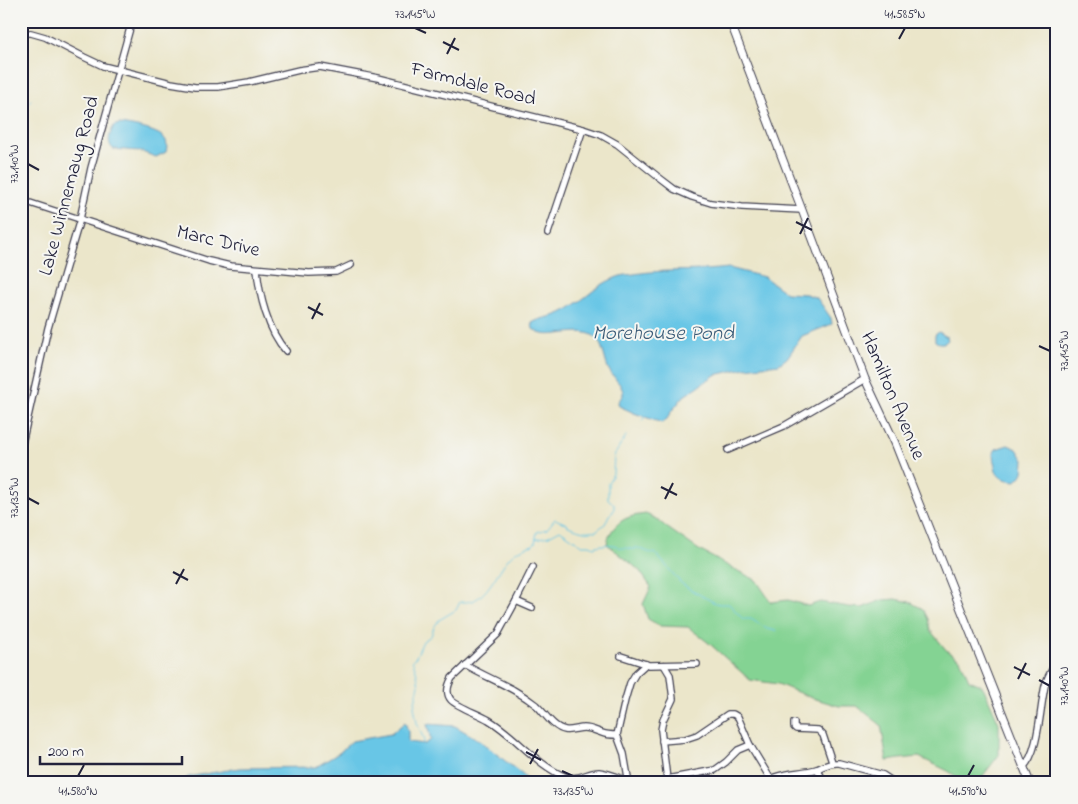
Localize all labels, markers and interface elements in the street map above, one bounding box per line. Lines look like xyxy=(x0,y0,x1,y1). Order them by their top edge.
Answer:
text: 73.145°W xyxy=(395,6,435,24)
text: 41.585°N xyxy=(885,6,925,24)
street label: Farmdale Road xyxy=(406,55,539,115)
street label: Lake Winnemaug Road xyxy=(32,93,109,279)
text: 73.140°W xyxy=(6,145,24,183)
street label: Marc Drive xyxy=(173,218,263,266)
water label: Morehouse Pond xyxy=(592,319,735,349)
street label: Hamilton Avenue xyxy=(852,327,932,465)
text: 73.145°W xyxy=(1056,331,1074,371)
text: 73.135°W xyxy=(6,478,24,518)
text: 73.140°W xyxy=(1056,667,1074,705)
scale bar xyxy=(40,734,182,766)
text: 200 m xyxy=(48,741,84,763)
text: 41.580°N xyxy=(58,783,98,801)
text: 73.135°W xyxy=(553,783,593,801)
text: 41.590°N xyxy=(949,783,987,801)

